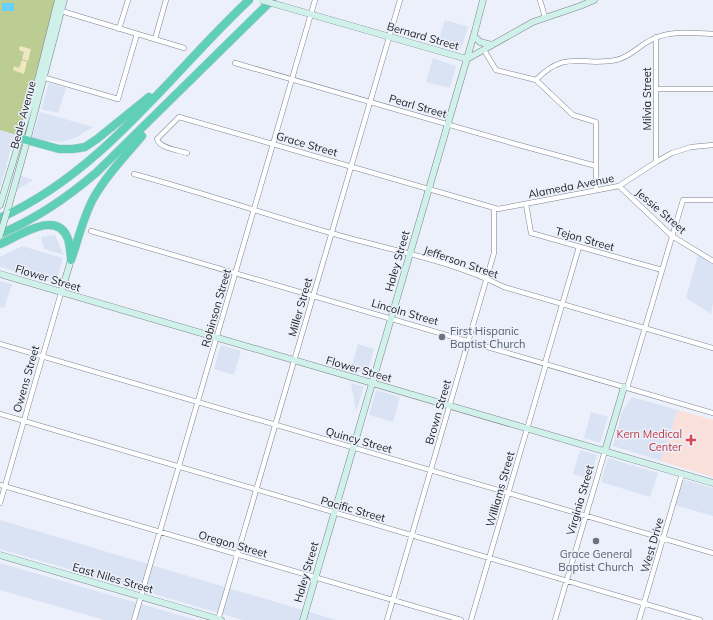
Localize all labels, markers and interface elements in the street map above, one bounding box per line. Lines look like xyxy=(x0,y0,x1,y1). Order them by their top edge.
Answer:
street label: Bernard Street xyxy=(385,19,461,53)
street label: Milvia Street xyxy=(640,67,654,131)
street label: Beale Avenue xyxy=(7,79,39,151)
street label: Pearl Street xyxy=(388,91,449,121)
street label: Grace Street xyxy=(275,129,339,159)
street label: Alameda Avenue xyxy=(527,171,615,201)
street label: Jessie Street xyxy=(633,185,689,237)
street label: Tejon Street xyxy=(554,224,616,254)
street label: Haley Street xyxy=(382,229,412,293)
street label: Jefferson Street xyxy=(422,243,500,281)
street label: Flower Street xyxy=(14,261,83,295)
street label: Robinson Street xyxy=(198,267,234,349)
street label: Miller Street xyxy=(285,276,315,338)
street label: Lincoln Street xyxy=(370,296,440,328)
place label: First Hispanic Baptist Church xyxy=(450,324,525,351)
marker: First Hispanic Baptist Church xyxy=(437,332,447,342)
street label: Owens Street xyxy=(10,344,42,414)
street label: Flower Street xyxy=(325,353,394,385)
street label: Brown Street xyxy=(422,378,454,446)
street label: Quincy Street xyxy=(324,424,394,456)
place label: Kern Medical Center xyxy=(617,427,682,454)
marker: Kern Medical Center xyxy=(685,434,697,446)
street label: Williams Street xyxy=(483,450,517,528)
street label: Virginia Street xyxy=(563,463,597,537)
street label: Pacific Street xyxy=(319,493,387,525)
street label: West Drive xyxy=(638,516,666,574)
street label: Oregon Street xyxy=(197,527,269,561)
marker: Grace General Baptist Church xyxy=(591,536,601,546)
street label: Haley Street xyxy=(291,540,321,604)
place label: Grace General Baptist Church xyxy=(558,547,634,574)
street label: East Niles Street xyxy=(71,560,155,596)

